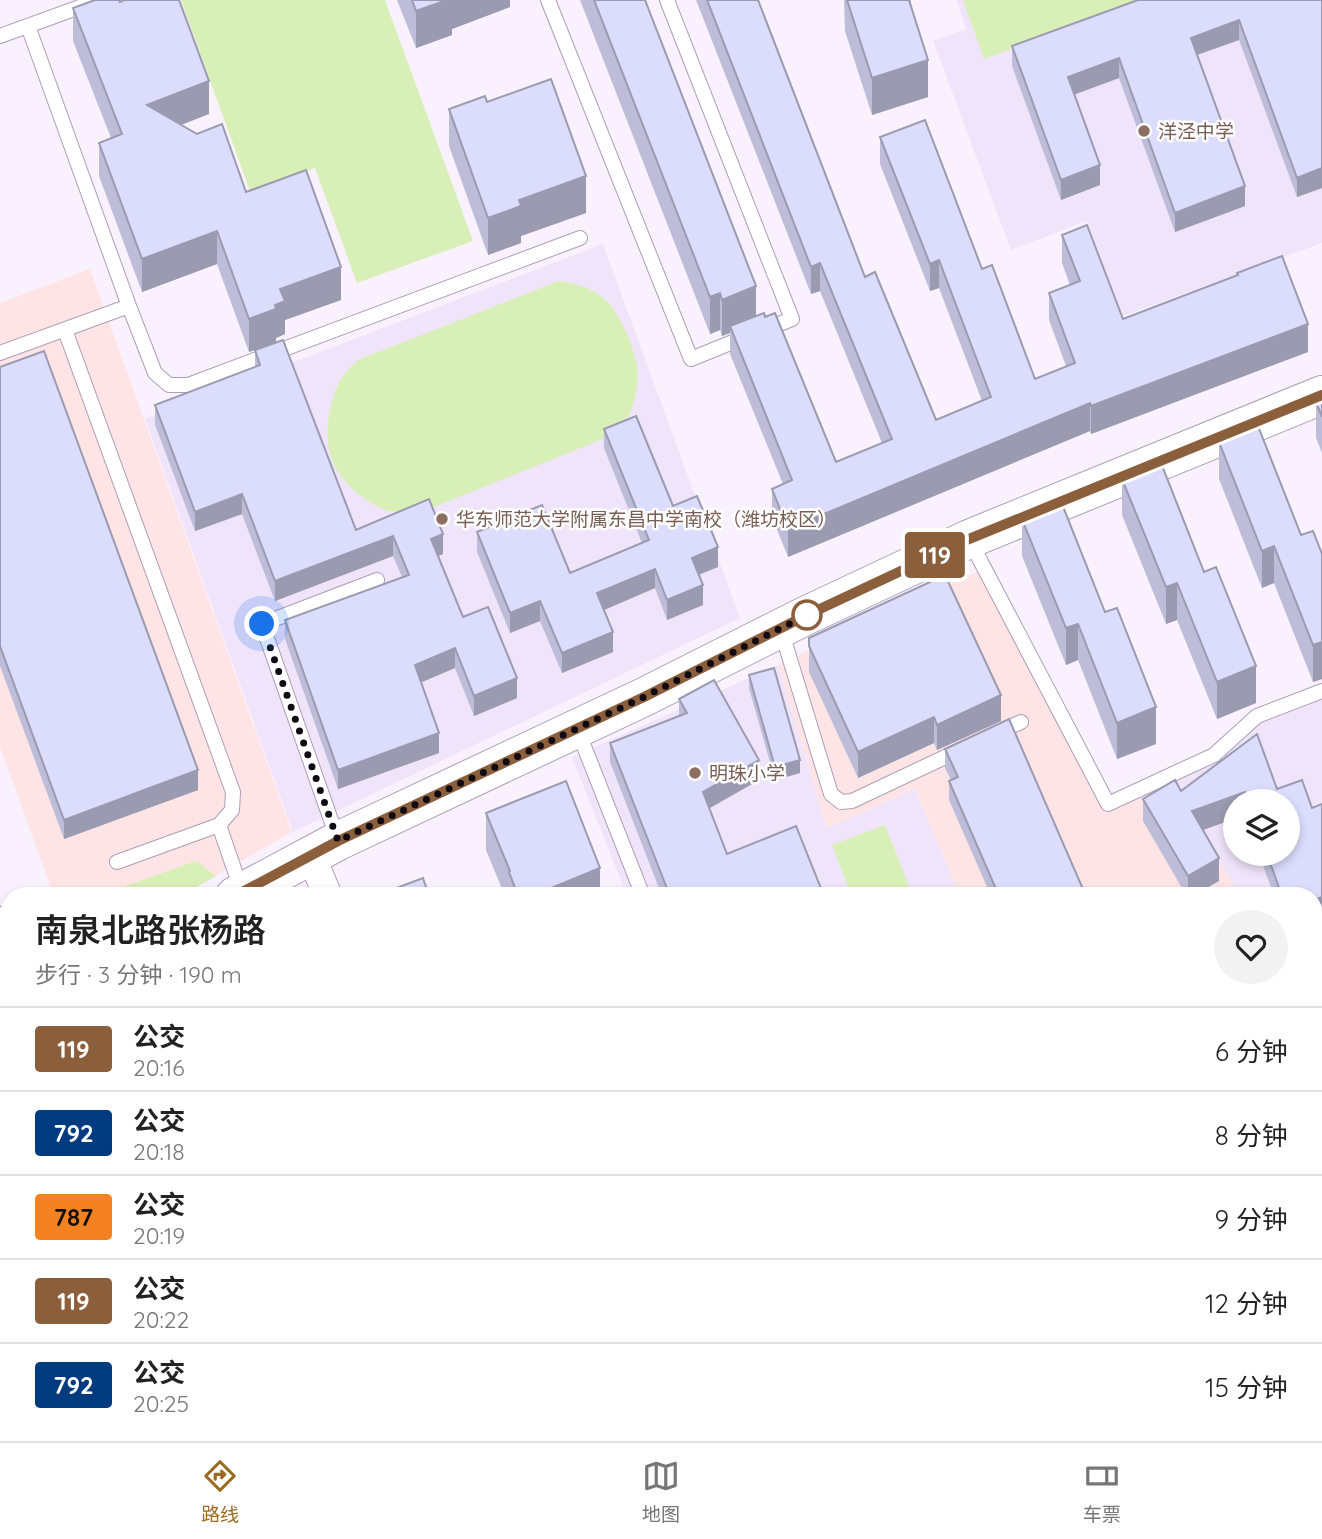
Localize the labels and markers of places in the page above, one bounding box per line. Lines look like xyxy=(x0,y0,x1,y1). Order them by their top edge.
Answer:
place label: 洋泾中学 xyxy=(1158,119,1234,143)
marker: 洋泾中学 xyxy=(1136,123,1152,139)
place label: 华东师范大学附属东昌中学南校（潍坊校区） xyxy=(456,507,836,531)
marker: 华东师范大学附属东昌中学南校（潍坊校区） xyxy=(434,511,450,527)
unlabelled marker xyxy=(792,600,822,630)
place label: 明珠小学 xyxy=(709,761,785,785)
marker: 明珠小学 xyxy=(687,765,703,781)

